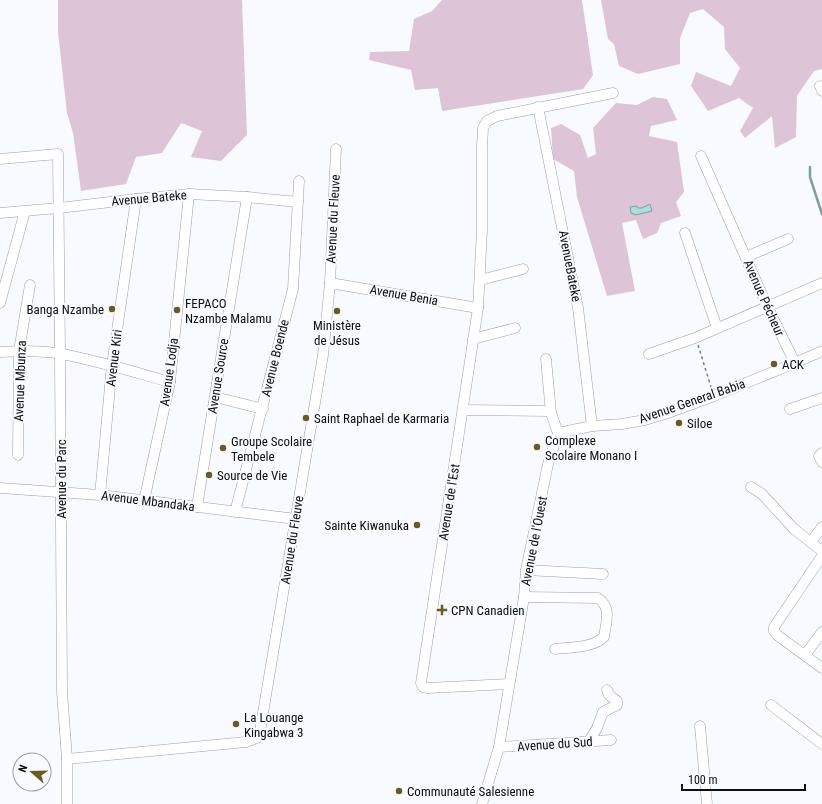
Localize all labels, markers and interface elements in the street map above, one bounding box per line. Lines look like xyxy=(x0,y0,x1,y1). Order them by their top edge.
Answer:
street label: Avenue du Fleuve xyxy=(323,174,343,264)
street label: Avenue Bateke xyxy=(111,187,187,209)
street label: AvenueBateke xyxy=(556,229,584,303)
street label: Avenue Pécheur xyxy=(740,257,788,339)
street label: Avenue Benia xyxy=(369,282,439,308)
place label: FEPACO Nzambe Malamu xyxy=(185,296,272,326)
place label: Banga Nzambe xyxy=(26,302,104,317)
marker: Banga Nzambe xyxy=(107,304,117,314)
marker: FEPACO Nzambe Malamu xyxy=(172,305,182,315)
marker: Ministère de Jésus xyxy=(332,306,342,316)
street label: Avenue Boende xyxy=(258,318,292,398)
place label: Ministère de Jésus xyxy=(313,318,361,348)
street label: Avenue Kiri xyxy=(103,329,125,387)
street label: Avenue Lodja xyxy=(157,337,181,407)
street label: Avenue Source xyxy=(205,337,231,415)
street label: Avenue Mbunza xyxy=(11,340,29,422)
place label: ACK xyxy=(782,357,805,372)
marker: ACK xyxy=(769,359,779,369)
street label: Avenue General Babia xyxy=(637,376,747,426)
place label: Saint Raphael de Karmaria xyxy=(314,411,449,426)
marker: Saint Raphael de Karmaria xyxy=(301,413,311,423)
place label: Siloe xyxy=(687,416,712,431)
marker: Siloe xyxy=(674,418,684,428)
place label: Complexe Scolaire Monano I xyxy=(545,433,637,463)
place label: Groupe Scolaire Tembele xyxy=(231,434,312,464)
street label: Avenue du Parc xyxy=(54,439,69,519)
marker: Complexe Scolaire Monano I xyxy=(532,442,542,452)
marker: Groupe Scolaire Tembele xyxy=(218,443,228,453)
street label: Avenue de l'Est xyxy=(436,462,462,541)
place label: Source de Vie xyxy=(217,468,287,483)
marker: Source de Vie xyxy=(204,470,214,480)
street label: Avenue Mbandaka xyxy=(100,488,196,514)
street label: Avenue du Fleuve xyxy=(278,495,306,585)
street label: Avenue de l'Ouest xyxy=(518,495,550,587)
place label: Sainte Kiwanuka xyxy=(324,518,409,533)
marker: Sainte Kiwanuka xyxy=(412,520,422,530)
place label: CPN Canadien xyxy=(451,603,525,618)
marker: CPN Canadien xyxy=(436,604,448,616)
place label: La Louange Kingabwa 3 xyxy=(244,710,304,740)
marker: La Louange Kingabwa 3 xyxy=(231,719,241,729)
street label: Avenue du Sud xyxy=(517,734,593,754)
north arrow xyxy=(12,752,52,792)
text: N xyxy=(16,763,30,774)
scale bar xyxy=(682,766,805,792)
text: 100 m xyxy=(688,773,718,787)
place label: Communauté Salesienne xyxy=(407,784,534,799)
marker: Communauté Salesienne xyxy=(394,786,404,796)

